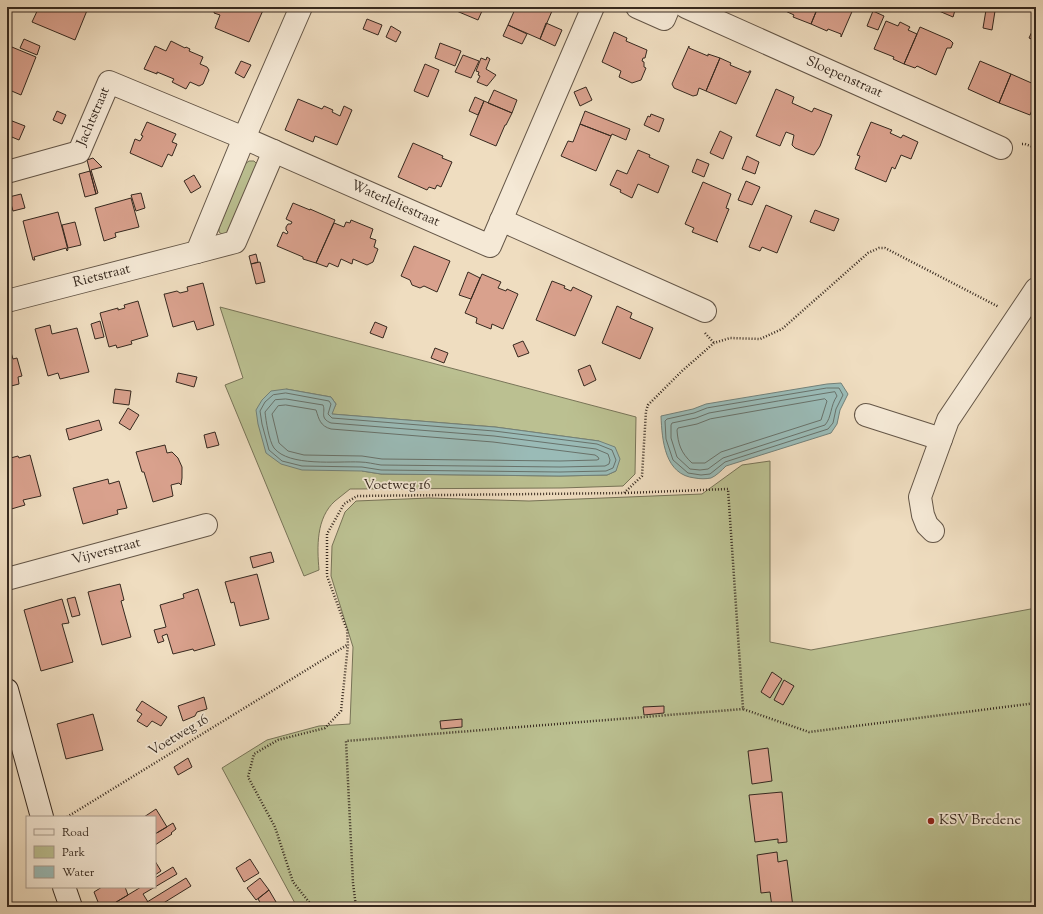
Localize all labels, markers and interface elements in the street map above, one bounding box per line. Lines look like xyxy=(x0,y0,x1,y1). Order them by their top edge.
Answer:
street label: Sloepenstraat xyxy=(802,52,886,104)
street label: Jachtstraat xyxy=(72,84,116,150)
street label: Waterleliestraat xyxy=(347,176,443,233)
street label: Rietstraat xyxy=(71,260,133,294)
street label: Voetweg 16 xyxy=(364,476,431,496)
street label: Vijverstraat xyxy=(70,533,143,571)
street label: Voetweg 16 xyxy=(145,710,213,762)
place label: KSV Bredene xyxy=(939,811,1021,831)
legend xyxy=(26,816,156,888)
marker: KSV Bredene xyxy=(926,816,936,826)
text: Road xyxy=(62,824,89,842)
text: Park xyxy=(62,844,85,862)
text: Water xyxy=(62,864,95,882)

